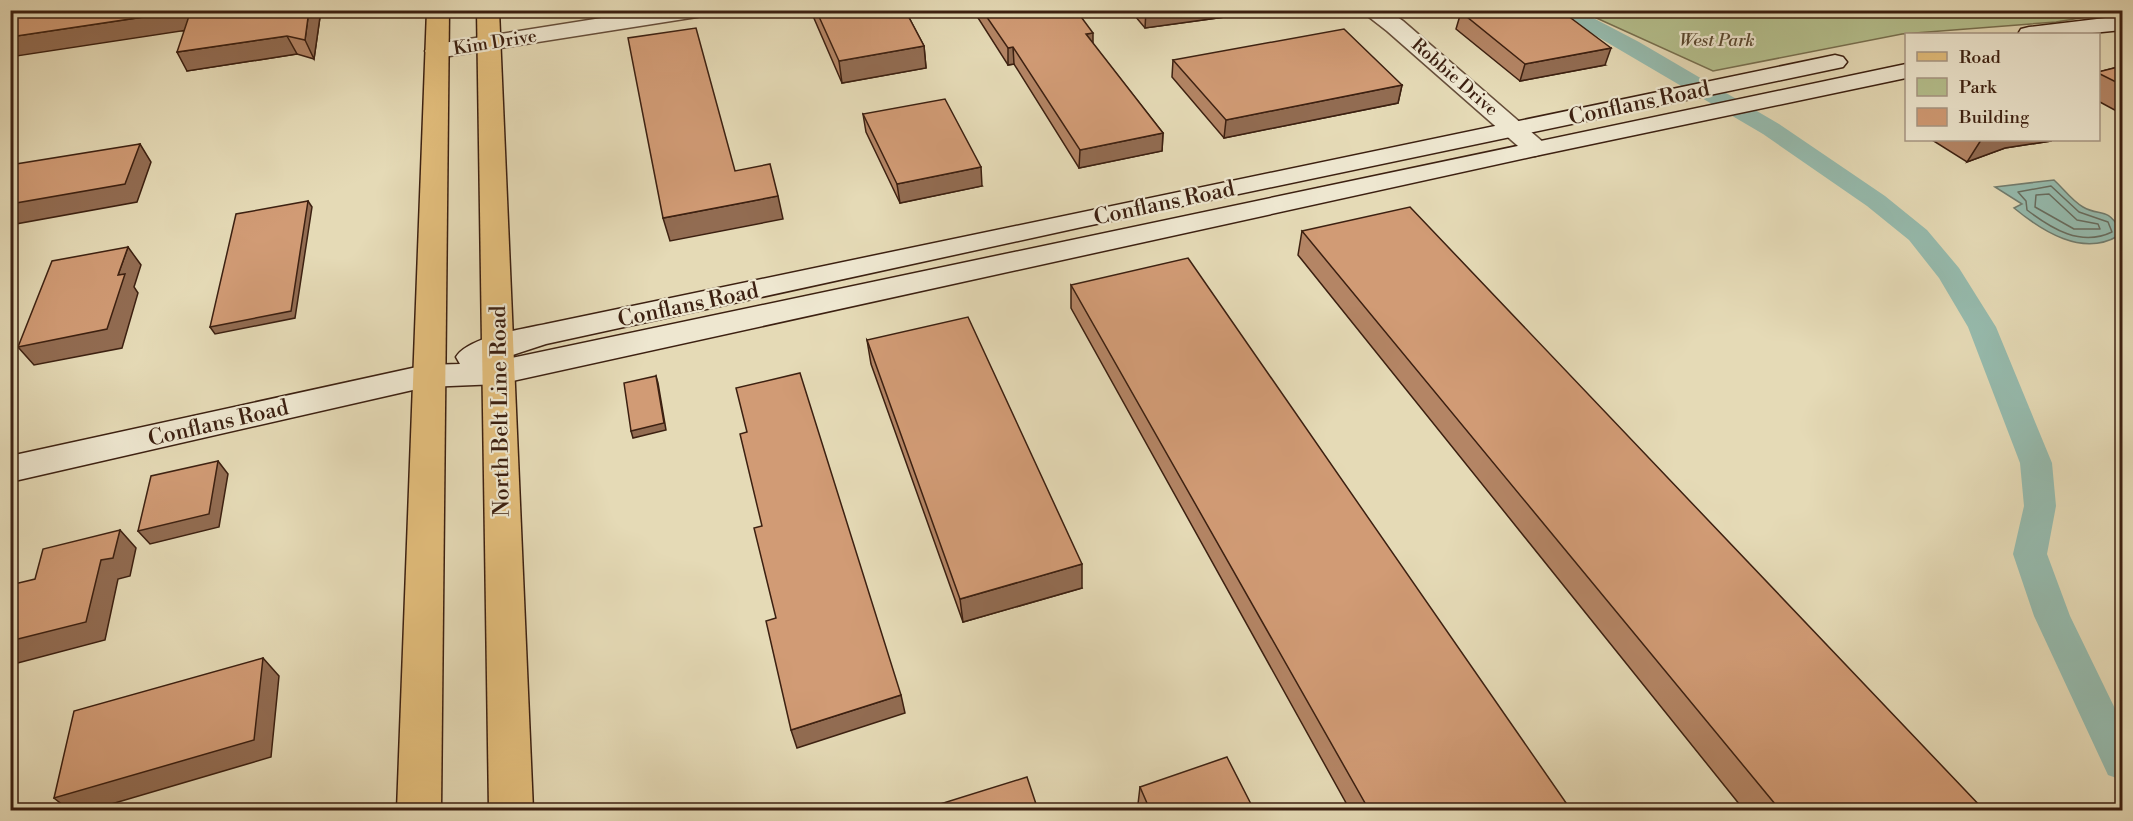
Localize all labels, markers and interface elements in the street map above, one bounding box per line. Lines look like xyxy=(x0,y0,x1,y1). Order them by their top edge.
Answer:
street label: Kim Drive xyxy=(452,25,539,60)
park label: West Park xyxy=(1679,29,1755,52)
street label: Robbie Drive xyxy=(1407,33,1503,121)
legend xyxy=(1905,33,2100,141)
text: Road xyxy=(1959,46,2002,69)
street label: Conflans Road xyxy=(1566,75,1713,132)
text: Park xyxy=(1959,76,1998,99)
text: Building xyxy=(1958,106,2030,129)
street label: Conflans Road xyxy=(1091,175,1238,232)
street label: Conflans Road xyxy=(615,277,762,334)
street label: North Belt Line Road xyxy=(485,305,516,517)
street label: Conflans Road xyxy=(146,394,292,453)

